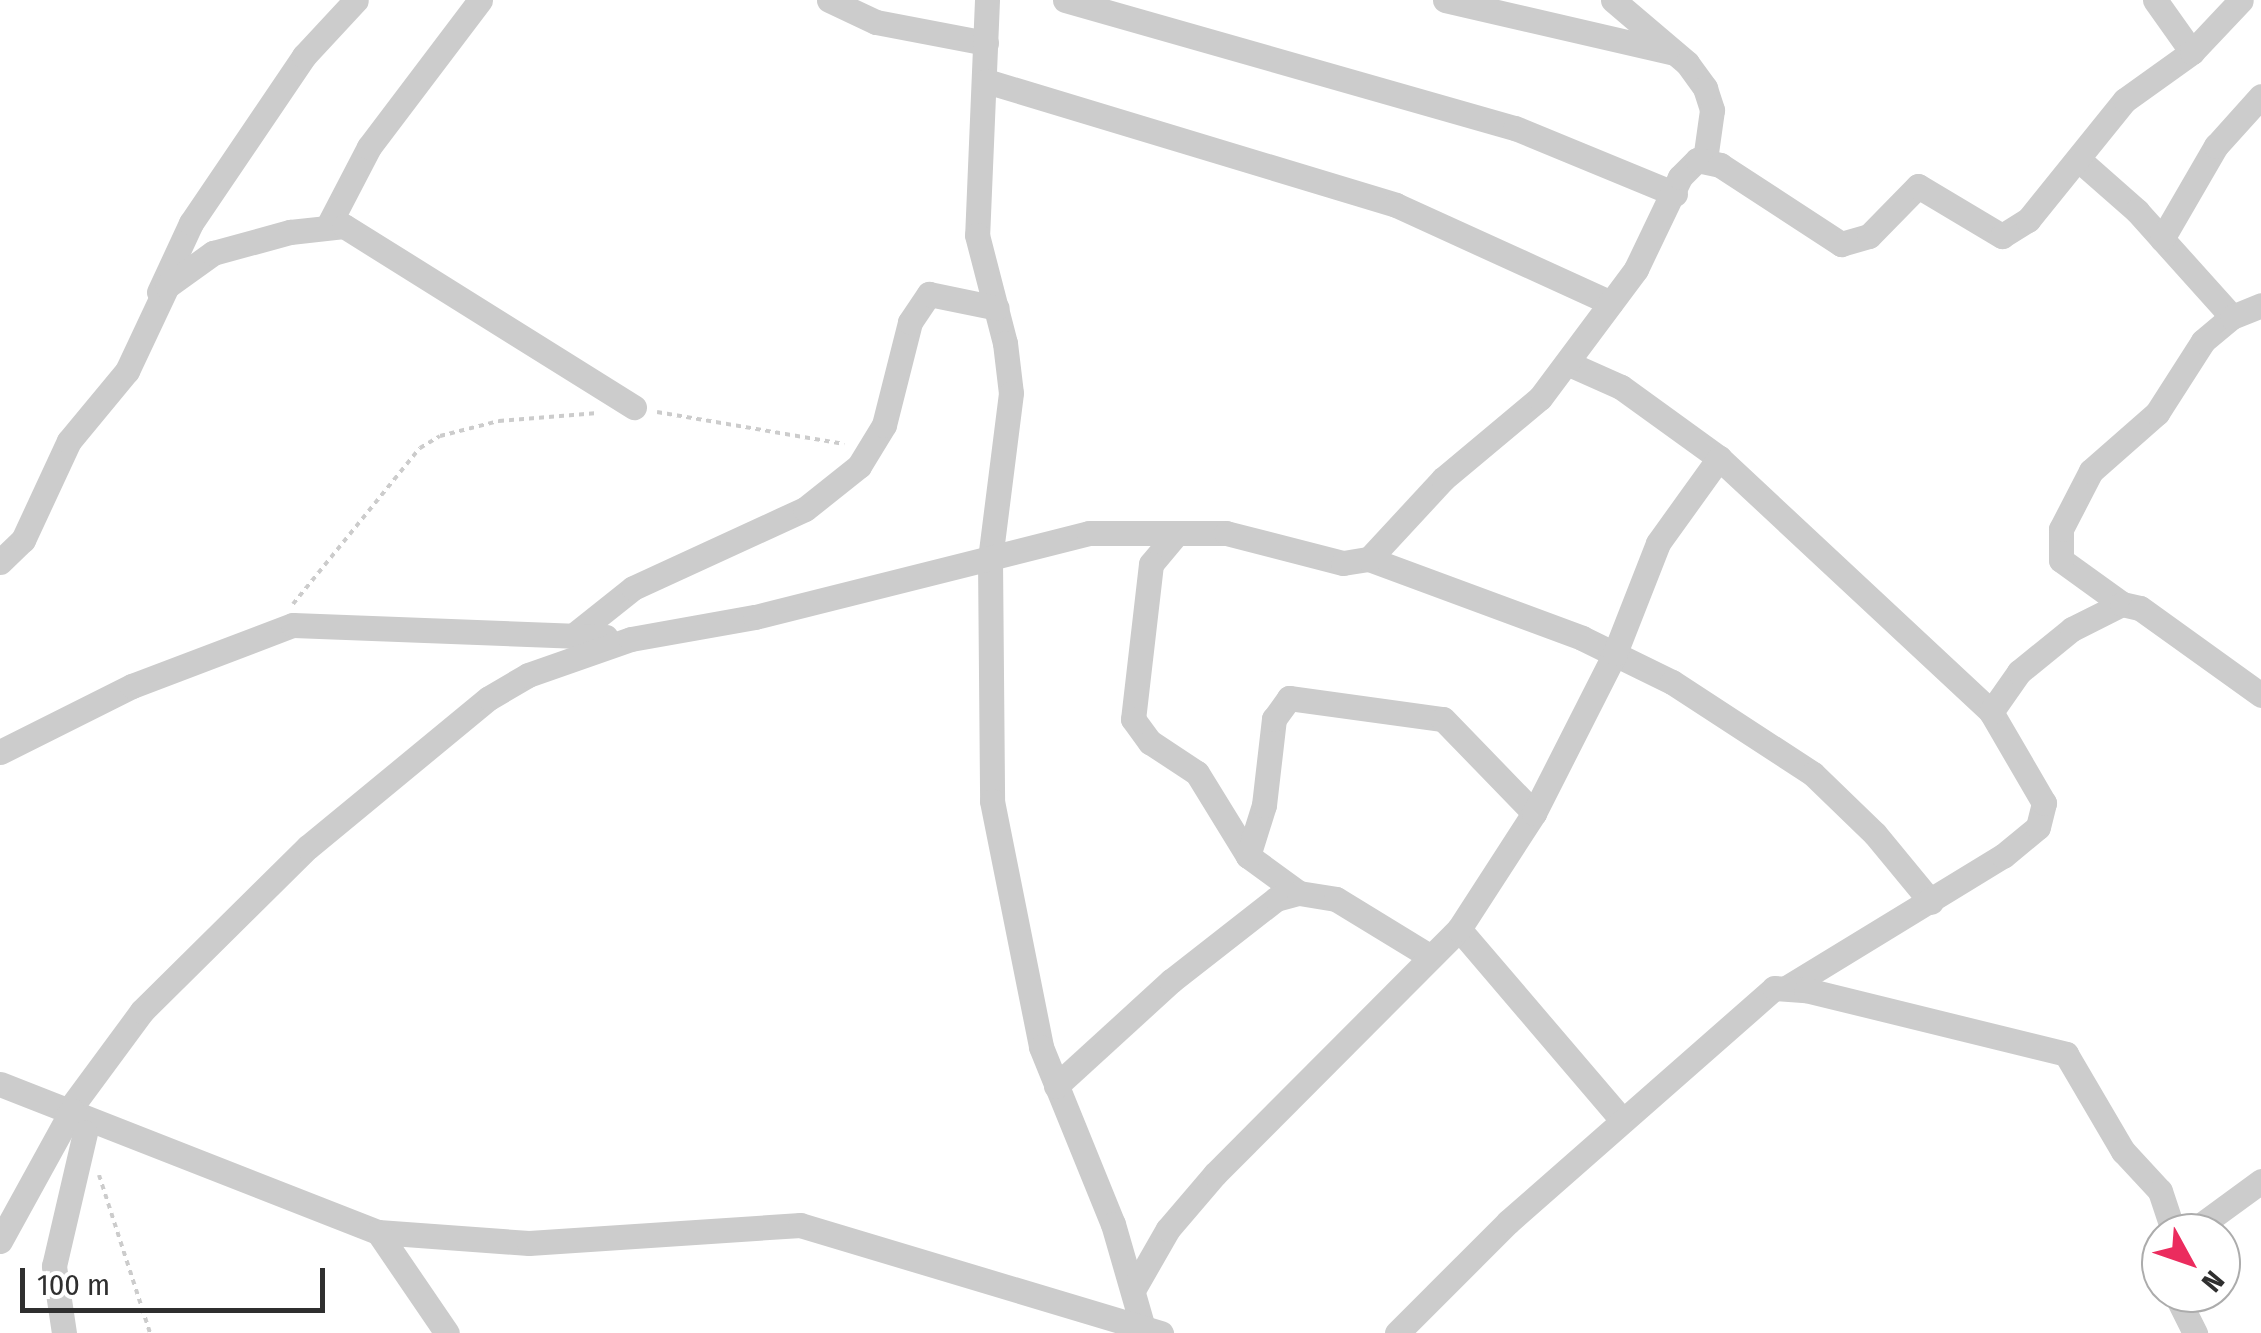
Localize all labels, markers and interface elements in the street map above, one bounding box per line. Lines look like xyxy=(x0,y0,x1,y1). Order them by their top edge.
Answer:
north arrow xyxy=(2141,1213,2241,1313)
scale bar xyxy=(25,1248,330,1310)
text: N xyxy=(2195,1264,2231,1298)
text: 100 m xyxy=(37,1267,110,1303)

